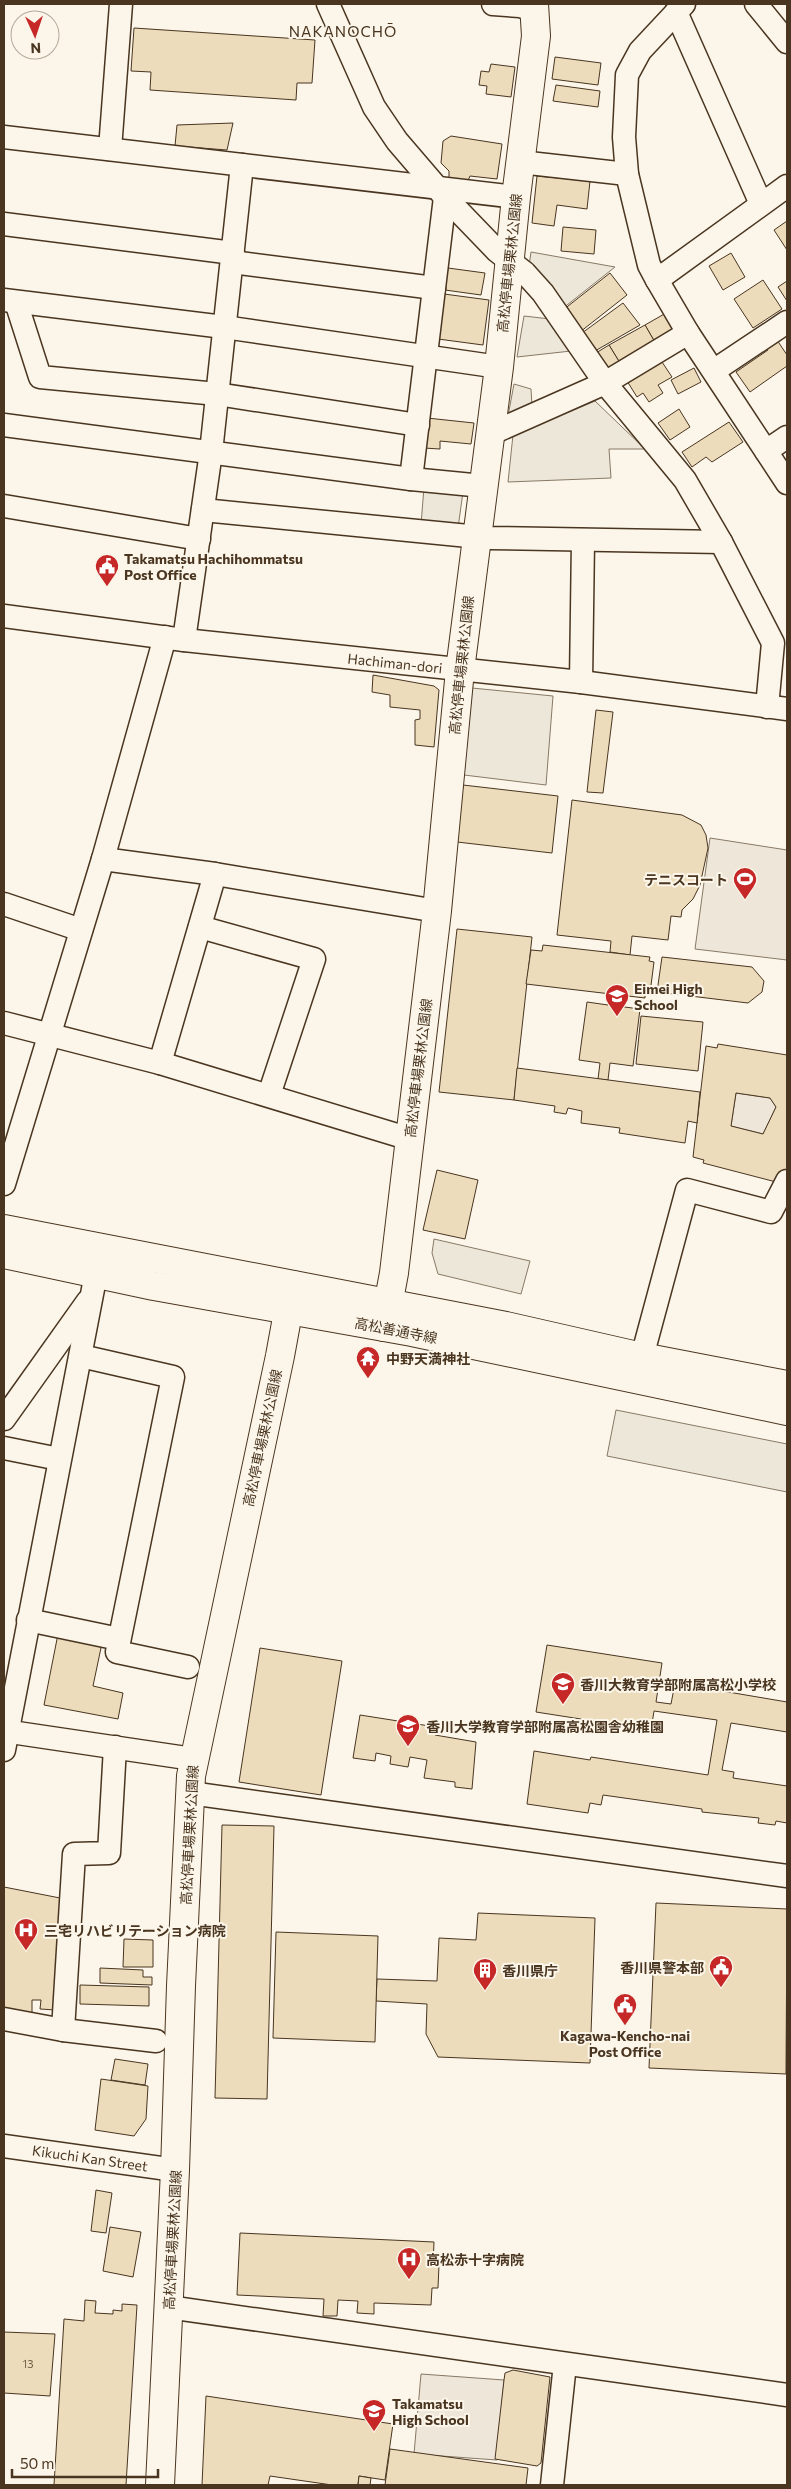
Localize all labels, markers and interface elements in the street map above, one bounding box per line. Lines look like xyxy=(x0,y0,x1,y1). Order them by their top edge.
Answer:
north arrow xyxy=(10,10,60,60)
district label: NAKANOCHŌ xyxy=(289,22,397,40)
text: N xyxy=(30,40,41,57)
street label: 高松停車場栗林公園線 xyxy=(493,192,525,334)
place label: Takamatsu Hachihommatsu Post Office xyxy=(124,550,303,583)
public building icon: Takamatsu Hachihommatsu Post Office xyxy=(94,553,120,587)
street label: 高松停車場栗林公園線 xyxy=(445,594,477,736)
street label: Hachiman-dori xyxy=(347,650,443,676)
sports icon: テニスコート xyxy=(732,866,758,900)
place label: テニスコート xyxy=(644,871,728,888)
place label: Eimei High School xyxy=(634,980,703,1013)
school or university icon: Eimei High School xyxy=(604,983,630,1017)
street label: 高松停車場栗林公園線 xyxy=(401,997,435,1139)
street label: 高松善通寺線 xyxy=(353,1314,439,1346)
temple icon: 中野天満神社 xyxy=(355,1345,381,1379)
place label: 中野天満神社 xyxy=(386,1350,470,1367)
street label: 高松停車場栗林公園線 xyxy=(239,1368,285,1508)
school or university icon: 香川大教育学部附属高松小学校 xyxy=(550,1671,576,1705)
place label: 香川大教育学部附属高松小学校 xyxy=(580,1676,776,1693)
school or university icon: 香川大学教育学部附属高松園舎幼稚園 xyxy=(395,1713,421,1747)
place label: 香川大学教育学部附属高松園舎幼稚園 xyxy=(426,1718,664,1735)
street label: 高松停車場栗林公園線 xyxy=(177,1765,201,1905)
hospital icon: 三宅リハビリテーション病院 xyxy=(13,1917,39,1951)
place label: 三宅リハビリテーション病院 xyxy=(44,1922,226,1939)
public building icon: 香川県警本部 xyxy=(708,1954,734,1988)
building icon: 香川県庁 xyxy=(472,1957,498,1991)
place label: 香川県警本部 xyxy=(620,1959,704,1976)
place label: 香川県庁 xyxy=(502,1962,558,1979)
public building icon: Kagawa-Kencho-nai Post Office xyxy=(612,1992,638,2026)
place label: Kagawa-Kencho-nai Post Office xyxy=(560,2027,690,2060)
street label: Kikuchi Kan Street xyxy=(31,2141,149,2175)
street label: 高松停車場栗林公園線 xyxy=(160,2170,184,2310)
hospital icon: 高松赤十字病院 xyxy=(396,2246,422,2280)
place label: 高松赤十字病院 xyxy=(426,2251,524,2268)
house number: 13 xyxy=(23,2357,33,2370)
place label: Takamatsu High School xyxy=(392,2395,469,2428)
school or university icon: Takamatsu High School xyxy=(361,2398,387,2432)
scale bar xyxy=(12,2446,159,2478)
text: 50 m xyxy=(20,2454,54,2472)

